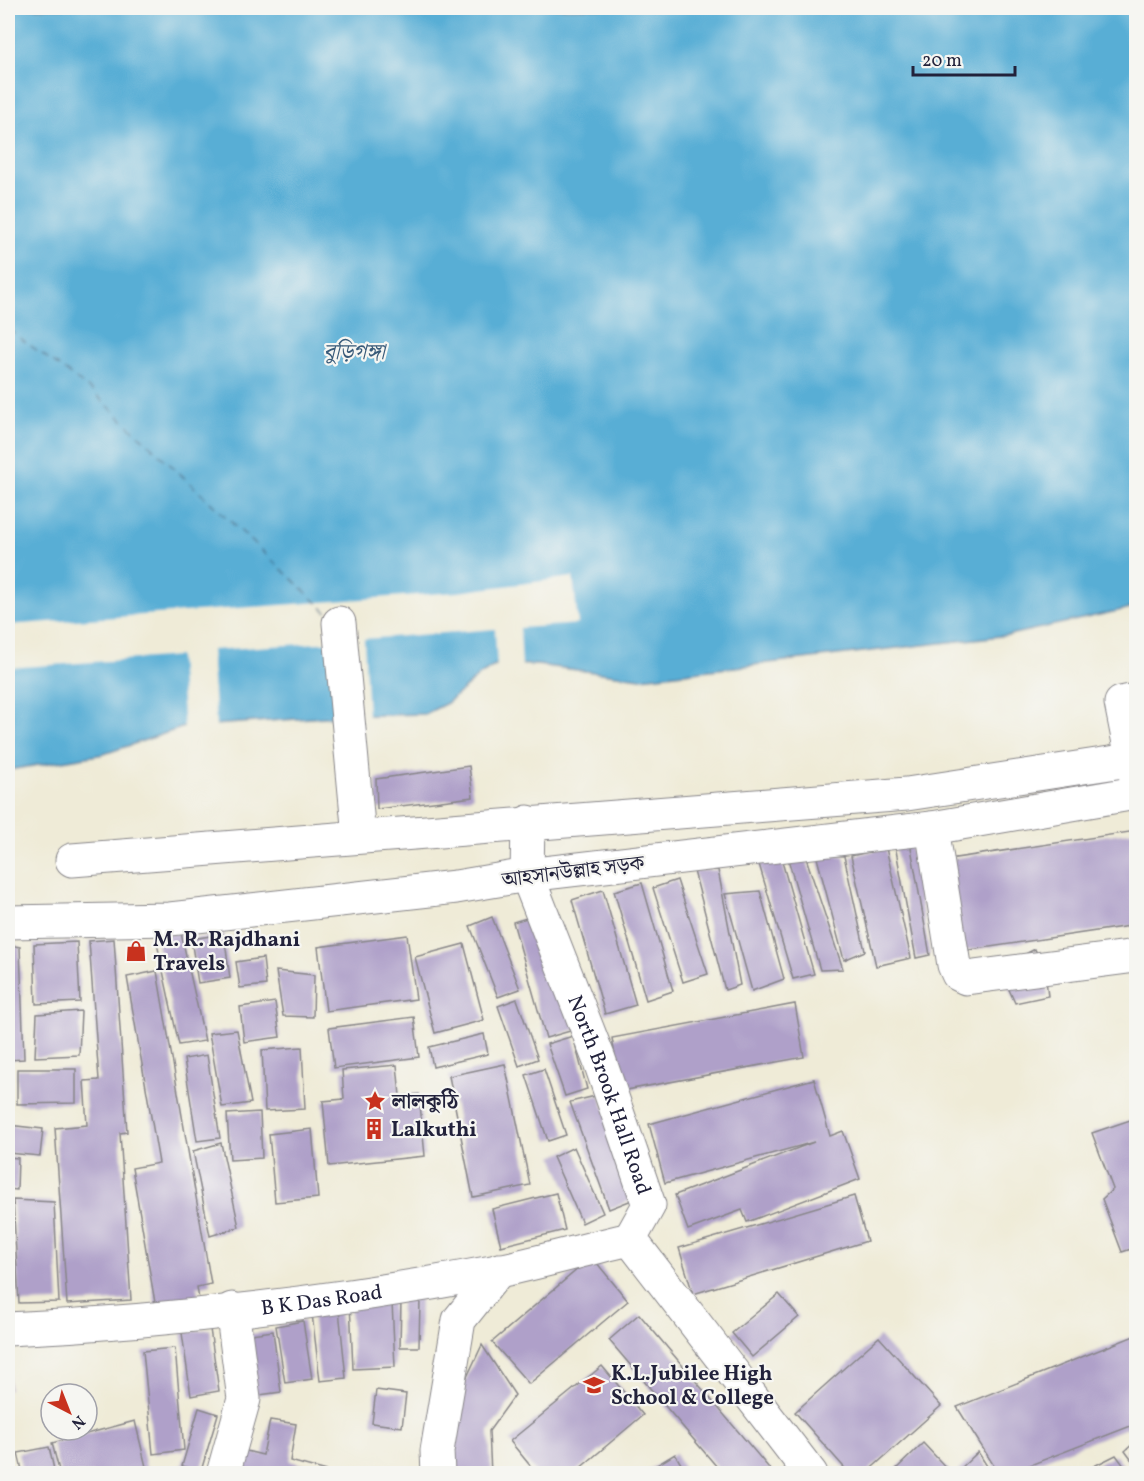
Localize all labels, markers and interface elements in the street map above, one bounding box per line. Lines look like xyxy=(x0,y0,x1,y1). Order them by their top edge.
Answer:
scale bar xyxy=(913,39,1015,77)
text: 20 m xyxy=(922,49,962,74)
water label: বুড়িগঙ্গা xyxy=(324,338,387,369)
street label: আহসানউল্লাহ সড়ক xyxy=(499,849,647,896)
place label: M. R. Rajdhani Travels xyxy=(153,926,300,979)
shop icon: M. R. Rajdhani Travels xyxy=(124,939,148,963)
street label: North Brook Hall Road xyxy=(559,991,657,1199)
place label: লালকুঠি xyxy=(391,1088,460,1117)
place icon: লালকুঠি xyxy=(363,1089,387,1113)
place label: Lalkuthi xyxy=(391,1116,477,1145)
building icon: Lalkuthi xyxy=(362,1117,386,1141)
street label: B K Das Road xyxy=(259,1278,384,1324)
place label: K.L.Jubilee High School & College xyxy=(611,1360,774,1413)
school or university icon: K.L.Jubilee High School & College xyxy=(582,1373,606,1397)
north arrow xyxy=(39,1382,99,1442)
text: N xyxy=(66,1410,89,1434)

